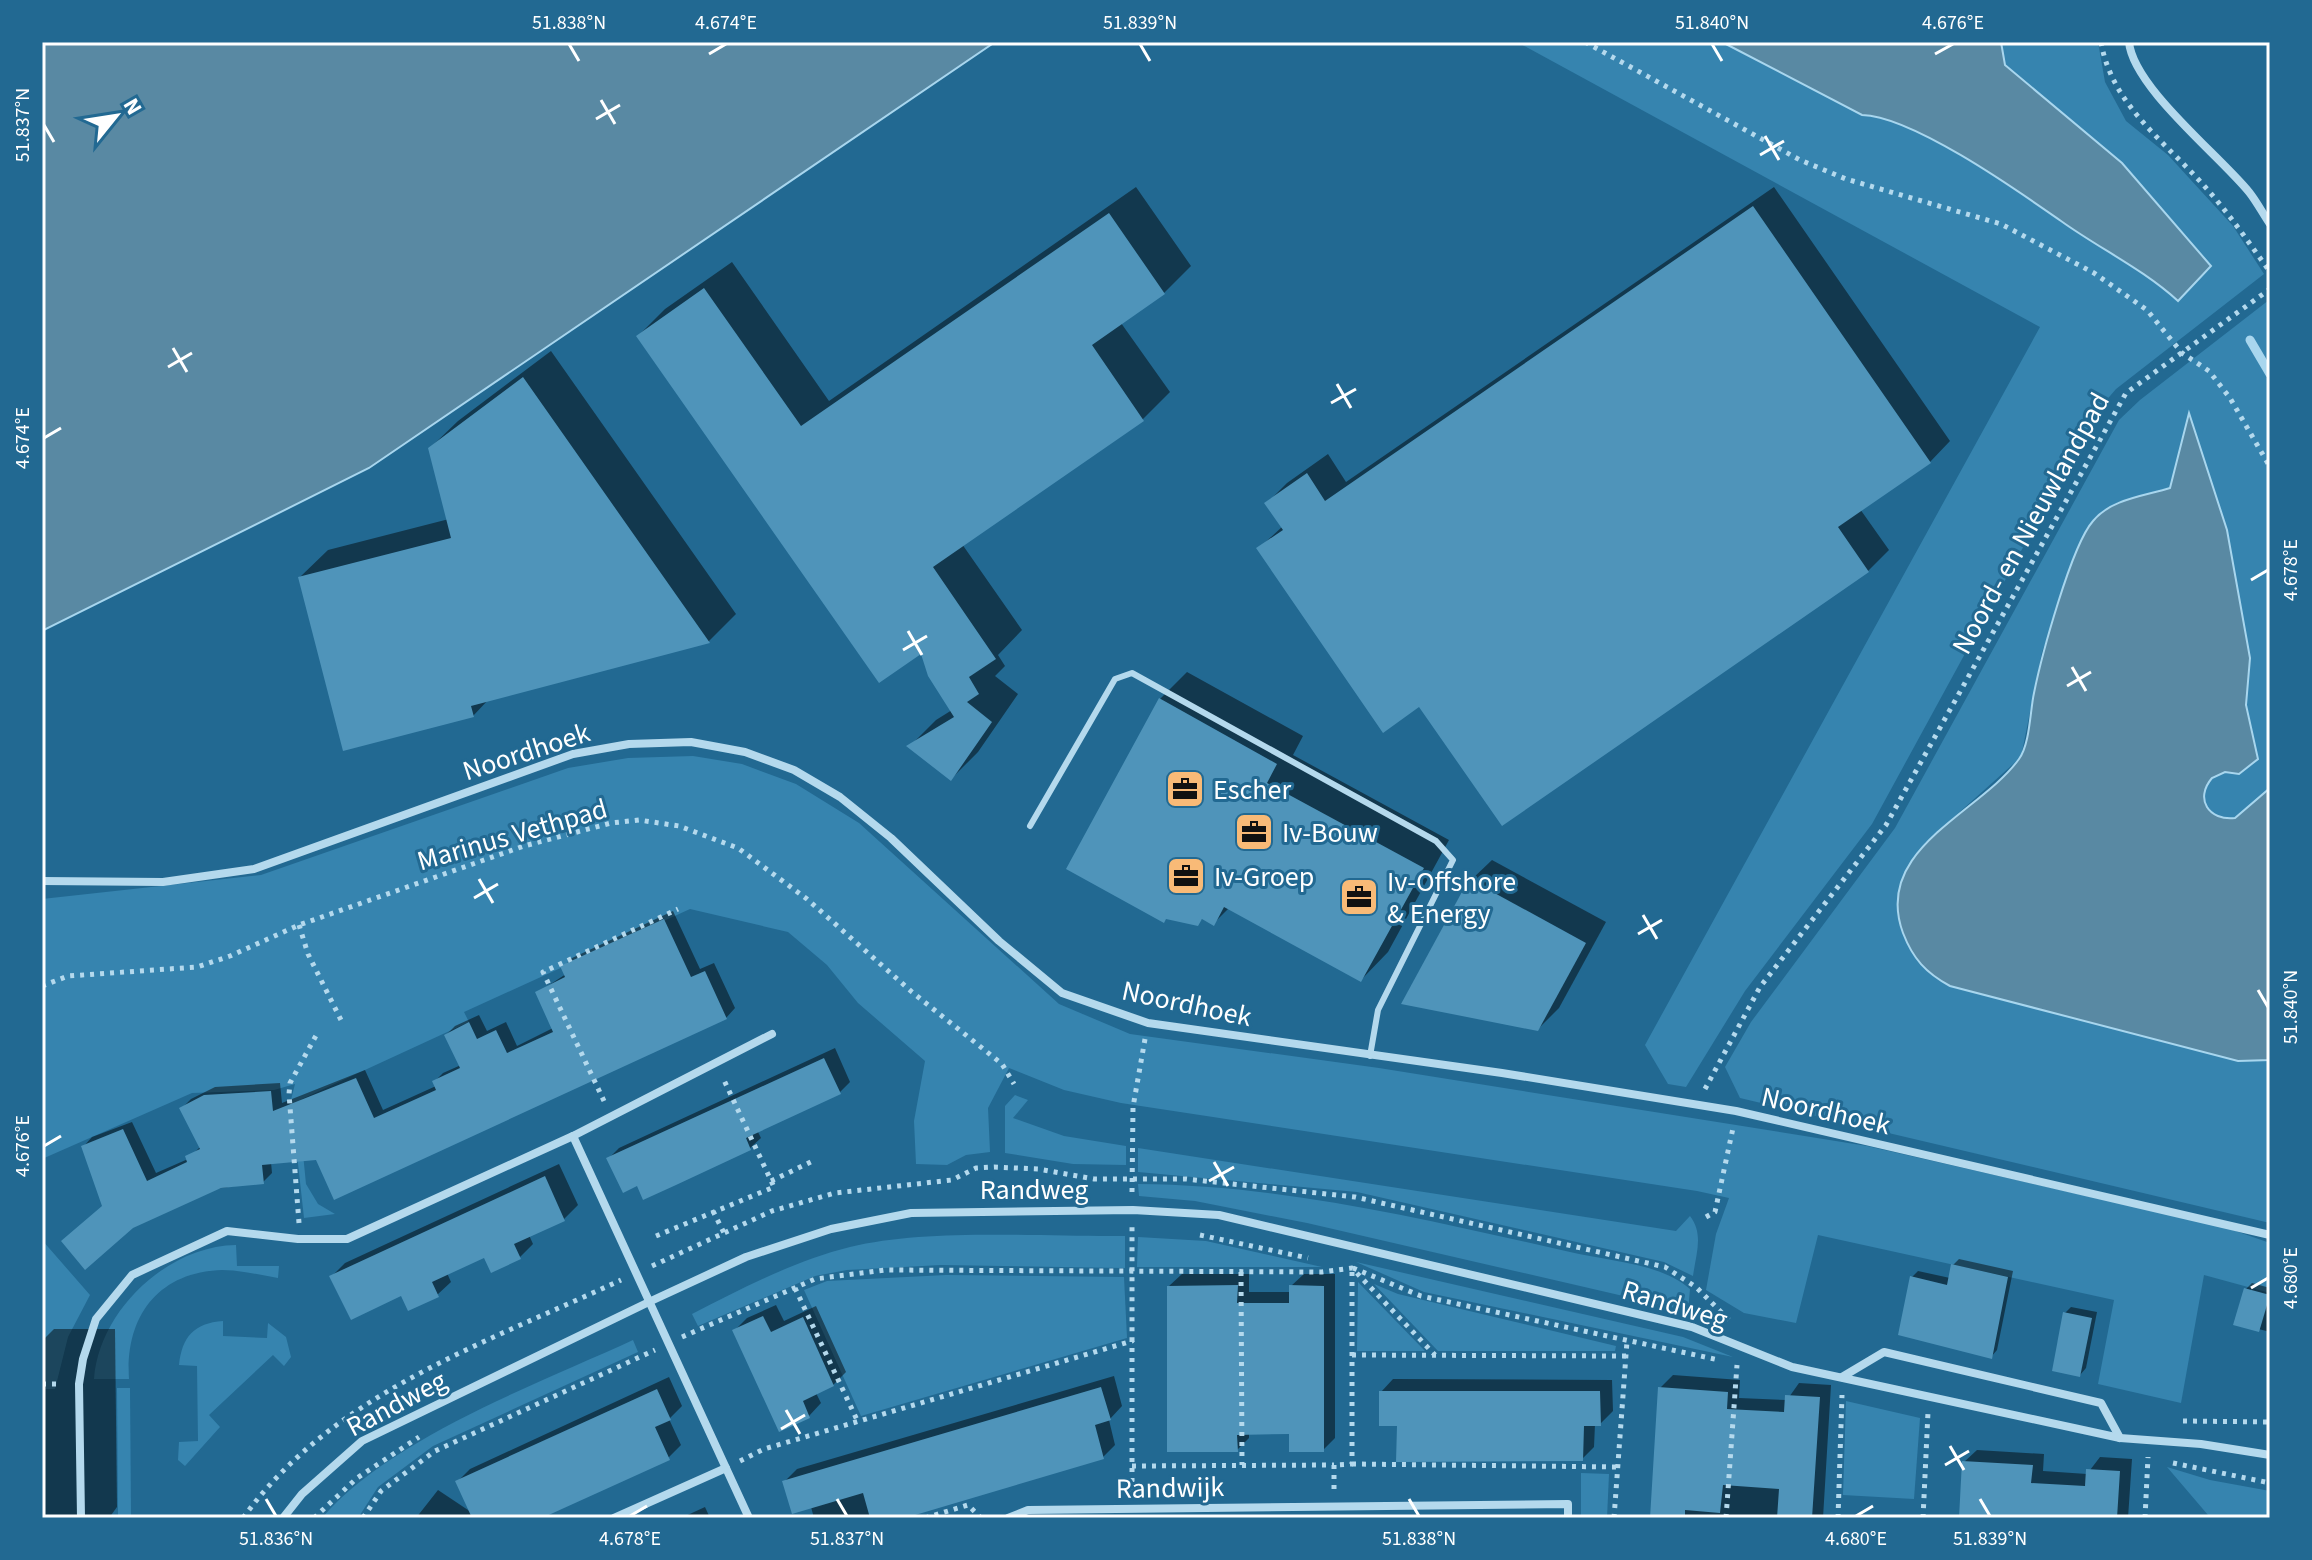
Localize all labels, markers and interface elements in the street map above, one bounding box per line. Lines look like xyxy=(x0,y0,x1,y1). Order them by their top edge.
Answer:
text: 51.838°N xyxy=(532,9,606,37)
text: 4.674°E xyxy=(695,9,757,37)
text: 51.839°N xyxy=(1103,9,1177,37)
text: 51.840°N xyxy=(1675,9,1749,37)
text: 4.676°E xyxy=(1922,9,1984,37)
north arrow xyxy=(76,76,156,156)
text: 51.837°N xyxy=(9,88,37,162)
text: N xyxy=(115,92,150,121)
street label: Noord- en Nieuwlandpad xyxy=(1942,385,2120,662)
text: 4.674°E xyxy=(9,407,37,469)
text: 4.678°E xyxy=(2277,539,2305,601)
street label: Noordhoek xyxy=(458,713,595,791)
office icon: Escher xyxy=(1164,768,1206,810)
place label: Escher xyxy=(1213,770,1291,810)
street label: Marinus Vethpad xyxy=(413,789,612,881)
office icon: Iv-Bouw xyxy=(1233,811,1275,853)
place label: Iv-Bouw xyxy=(1282,813,1378,853)
office icon: Iv-Groep xyxy=(1165,855,1207,897)
place label: Iv-Groep xyxy=(1214,857,1314,897)
place label: Iv-Offshore & Energy xyxy=(1387,862,1516,934)
office icon: Iv-Offshore & Energy xyxy=(1338,876,1380,918)
text: 51.840°N xyxy=(2277,970,2305,1044)
street label: Noordhoek xyxy=(1118,971,1255,1037)
street label: Noordhoek xyxy=(1757,1077,1895,1145)
text: 4.676°E xyxy=(9,1115,37,1177)
street label: Randweg xyxy=(980,1170,1088,1210)
text: 4.680°E xyxy=(2277,1247,2305,1309)
street label: Randweg xyxy=(1617,1270,1732,1340)
street label: Randweg xyxy=(339,1361,454,1447)
street label: Randwijk xyxy=(1115,1467,1225,1509)
text: 51.836°N xyxy=(239,1525,313,1553)
text: 4.678°E xyxy=(599,1525,661,1553)
text: 51.837°N xyxy=(810,1525,884,1553)
text: 51.838°N xyxy=(1382,1525,1456,1553)
text: 4.680°E xyxy=(1825,1525,1887,1553)
text: 51.839°N xyxy=(1953,1525,2027,1553)

